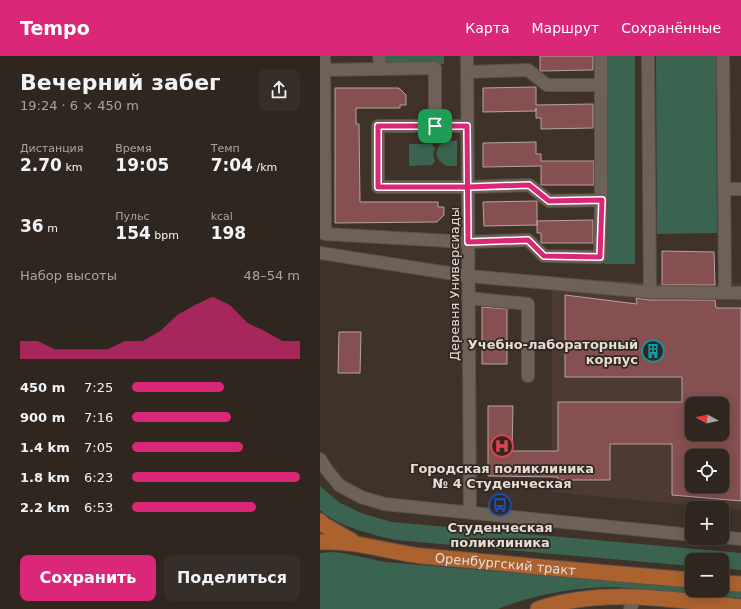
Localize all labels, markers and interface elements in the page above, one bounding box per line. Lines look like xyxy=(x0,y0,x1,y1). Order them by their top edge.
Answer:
text: Tempo xyxy=(20,17,90,39)
text: Карта xyxy=(465,20,509,36)
text: Маршрут xyxy=(531,20,599,36)
text: Сохранённые xyxy=(621,20,721,36)
button: share xyxy=(258,69,300,111)
text: Вечерний забег xyxy=(20,70,221,95)
text: 19:24 · 6 × 450 m xyxy=(20,98,139,113)
pin xyxy=(418,109,452,143)
icon: arrive xyxy=(424,115,446,137)
text: Дистанция xyxy=(20,142,83,155)
text: Время xyxy=(115,142,152,155)
text: Темп xyxy=(211,142,240,155)
text: 2.70 xyxy=(20,155,62,175)
text: 19:05 xyxy=(115,155,169,175)
text: 7:04 xyxy=(211,155,253,175)
text: km xyxy=(62,161,83,174)
text: /km xyxy=(253,161,277,174)
street label: Деревня Универсиады xyxy=(447,207,462,361)
text: Пульс xyxy=(115,210,150,223)
text: kcal xyxy=(211,210,233,223)
text: 36 xyxy=(20,216,44,236)
text: m xyxy=(44,222,58,235)
text: 154 xyxy=(115,223,151,243)
text: 198 xyxy=(211,223,246,243)
text: bpm xyxy=(151,229,179,242)
text: Набор высоты xyxy=(20,268,117,283)
text: 48–54 m xyxy=(244,268,300,283)
place label: Учебно-лабораторный корпус xyxy=(468,337,638,367)
building icon: Учебно-лабораторный корпус xyxy=(640,338,666,364)
text: 450 m xyxy=(20,380,65,395)
text: 7:25 xyxy=(84,380,113,395)
north arrow xyxy=(685,397,729,441)
map controls xyxy=(685,397,729,597)
text: 900 m xyxy=(20,410,65,425)
text: 7:16 xyxy=(84,410,113,425)
hospital icon: Городская поликлиника № 4 Студенческая xyxy=(489,433,515,459)
text: 1.4 km xyxy=(20,440,70,455)
text: 7:05 xyxy=(84,440,113,455)
button: locate xyxy=(685,449,729,493)
place label: Городская поликлиника № 4 Студенческая xyxy=(410,461,594,491)
text: 1.8 km xyxy=(20,470,70,485)
text: 6:23 xyxy=(84,470,113,485)
bus stop icon: Студенческая поликлиника xyxy=(487,492,513,518)
text: 2.2 km xyxy=(20,500,70,515)
text: 6:53 xyxy=(84,500,113,515)
button: + xyxy=(685,501,729,545)
place label: Студенческая поликлиника xyxy=(447,520,553,550)
street label: Оренбургский тракт xyxy=(434,550,577,578)
button: − xyxy=(685,553,729,597)
button: Сохранить xyxy=(20,555,156,601)
button: Поделиться xyxy=(164,555,300,601)

